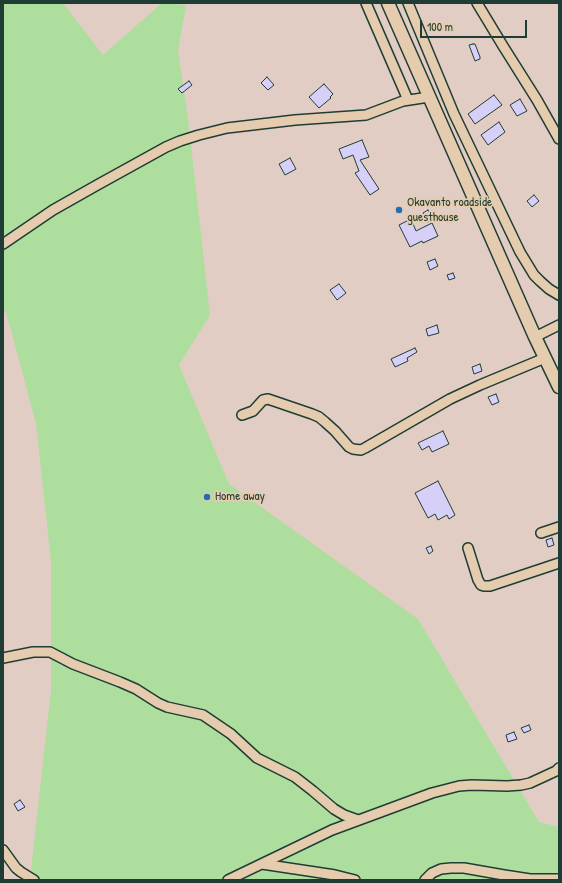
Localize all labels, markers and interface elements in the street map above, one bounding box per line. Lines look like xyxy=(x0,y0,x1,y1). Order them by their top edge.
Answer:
scale bar xyxy=(422,12,529,38)
text: 100 m xyxy=(427,18,453,35)
place label: Okavanto roadside guesthouse xyxy=(407,195,492,226)
marker: Okavanto roadside guesthouse xyxy=(394,205,404,215)
place label: Home away xyxy=(215,489,265,505)
marker: Home away xyxy=(202,492,212,502)

